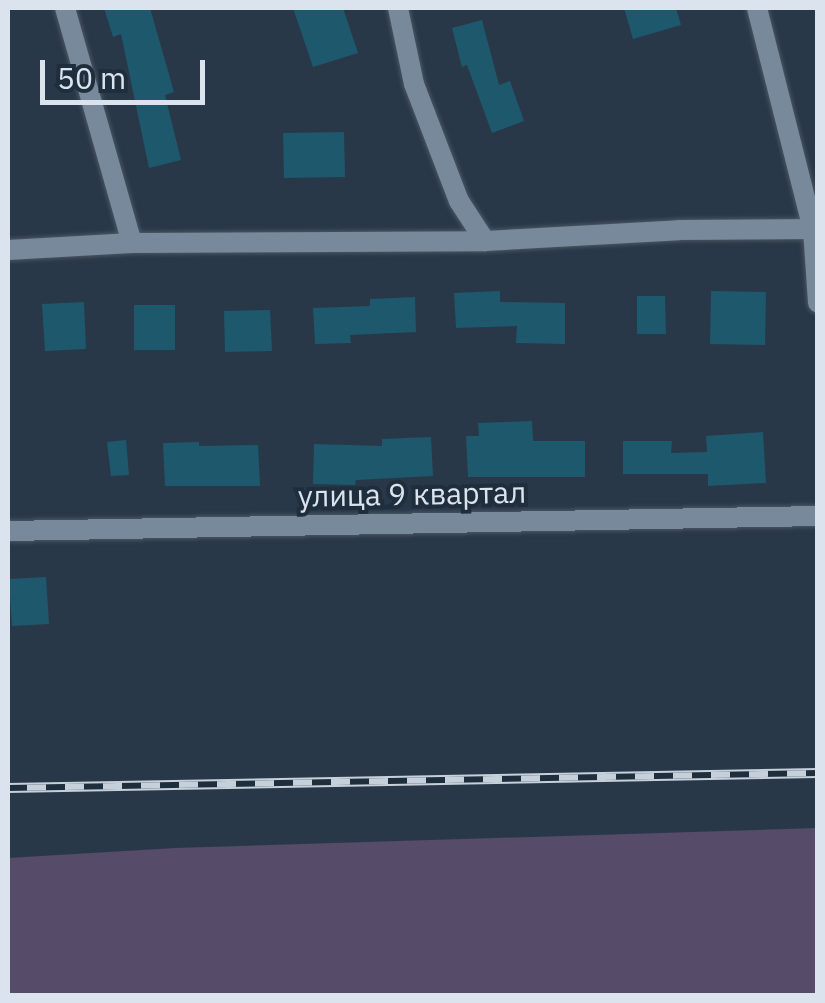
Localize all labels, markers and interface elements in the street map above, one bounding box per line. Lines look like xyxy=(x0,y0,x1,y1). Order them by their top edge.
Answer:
scale bar xyxy=(45,40,210,102)
text: 50 m xyxy=(57,58,126,97)
street label: улица 9 квартал xyxy=(297,474,527,514)

